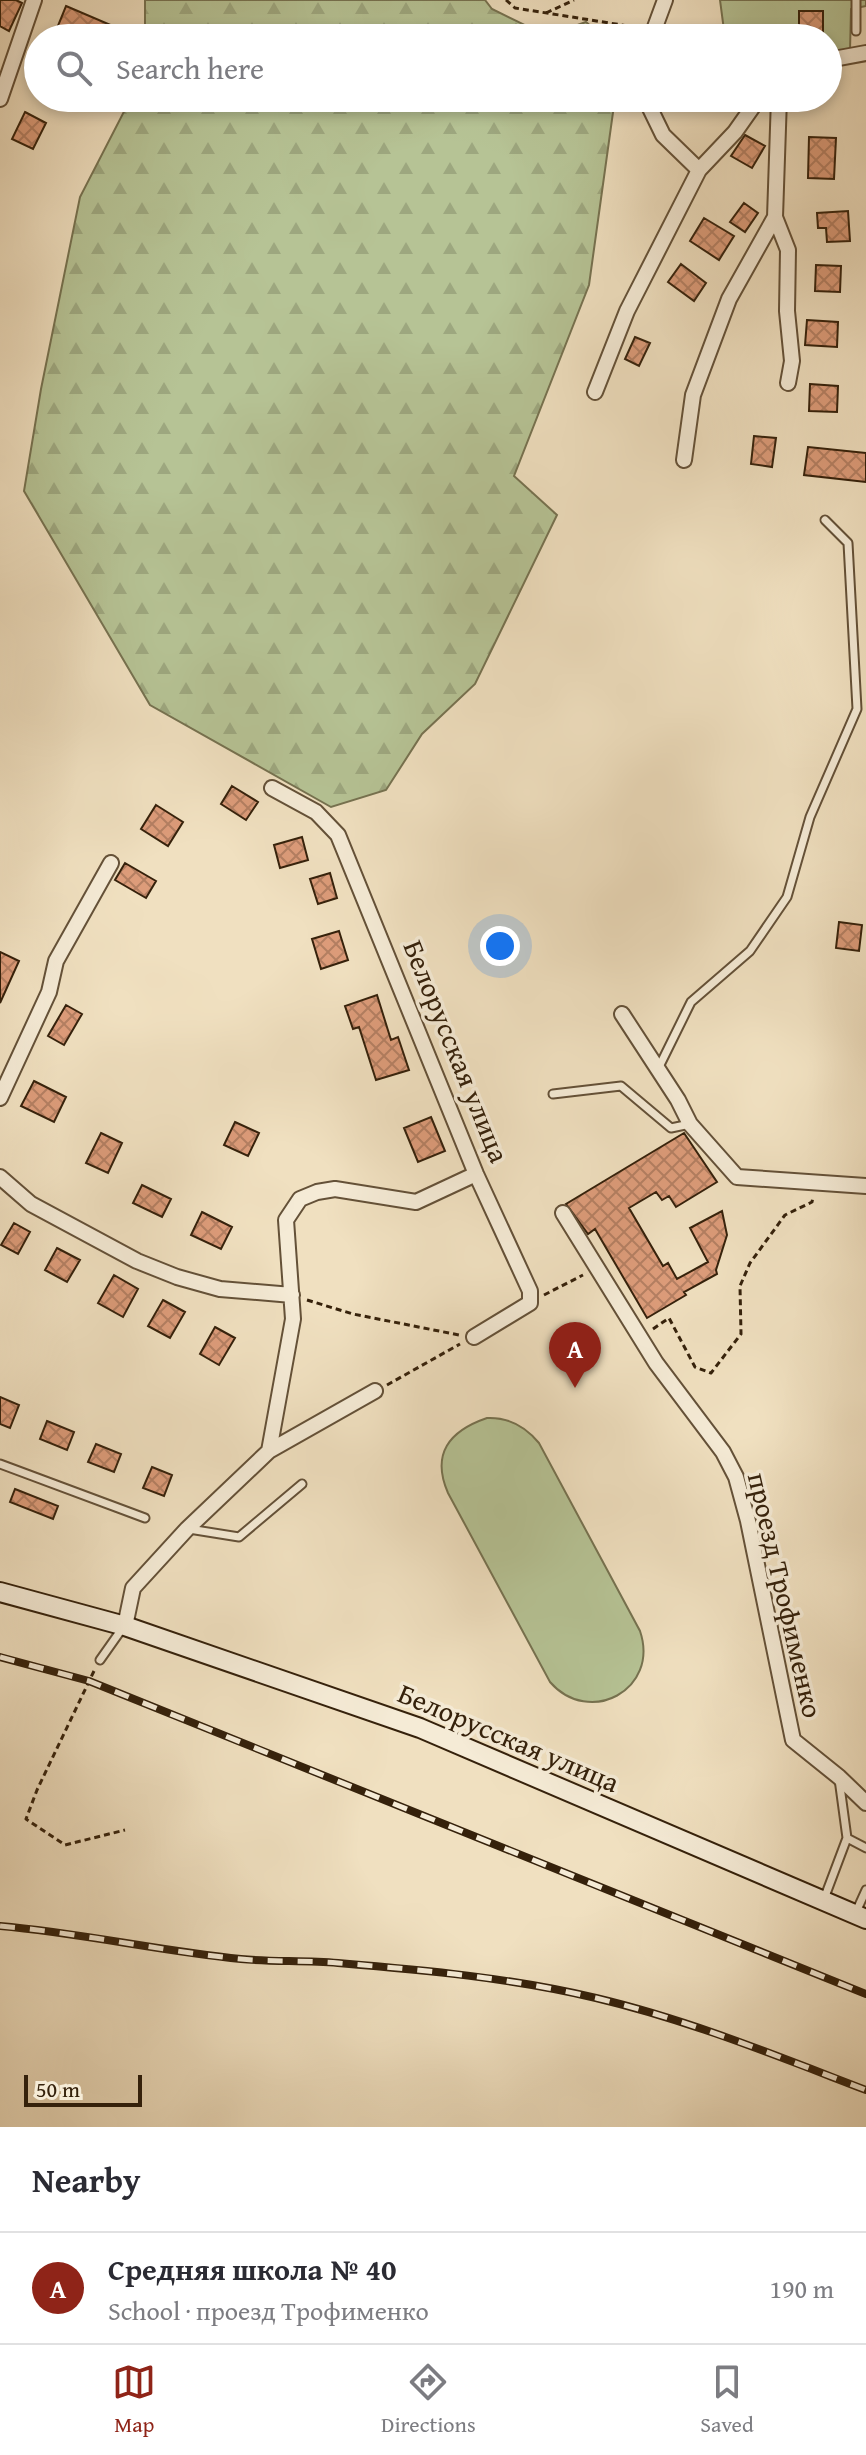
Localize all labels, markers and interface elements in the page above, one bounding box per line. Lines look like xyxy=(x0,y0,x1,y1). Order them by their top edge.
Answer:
search box xyxy=(24,24,842,112)
icon: search xyxy=(52,46,96,90)
text: Search here xyxy=(116,46,264,90)
your location xyxy=(480,926,520,966)
street label: Белорусская улица xyxy=(394,934,521,1169)
pin: A xyxy=(549,1322,601,1388)
street label: проезд Трофименко xyxy=(738,1468,834,1722)
street label: Белорусская улица xyxy=(392,1672,627,1802)
scale bar xyxy=(24,2071,142,2107)
text: 50 m xyxy=(36,2073,80,2105)
text: Nearby xyxy=(32,2155,141,2204)
text: Средняя школа № 40 xyxy=(108,2247,397,2291)
text: A xyxy=(50,2269,66,2308)
text: 190 m xyxy=(769,2269,834,2308)
text: School · проезд Трофименко xyxy=(108,2291,429,2330)
tab: Map xyxy=(112,2360,156,2440)
tab: Directions xyxy=(381,2360,476,2440)
tab: Saved xyxy=(700,2360,754,2440)

